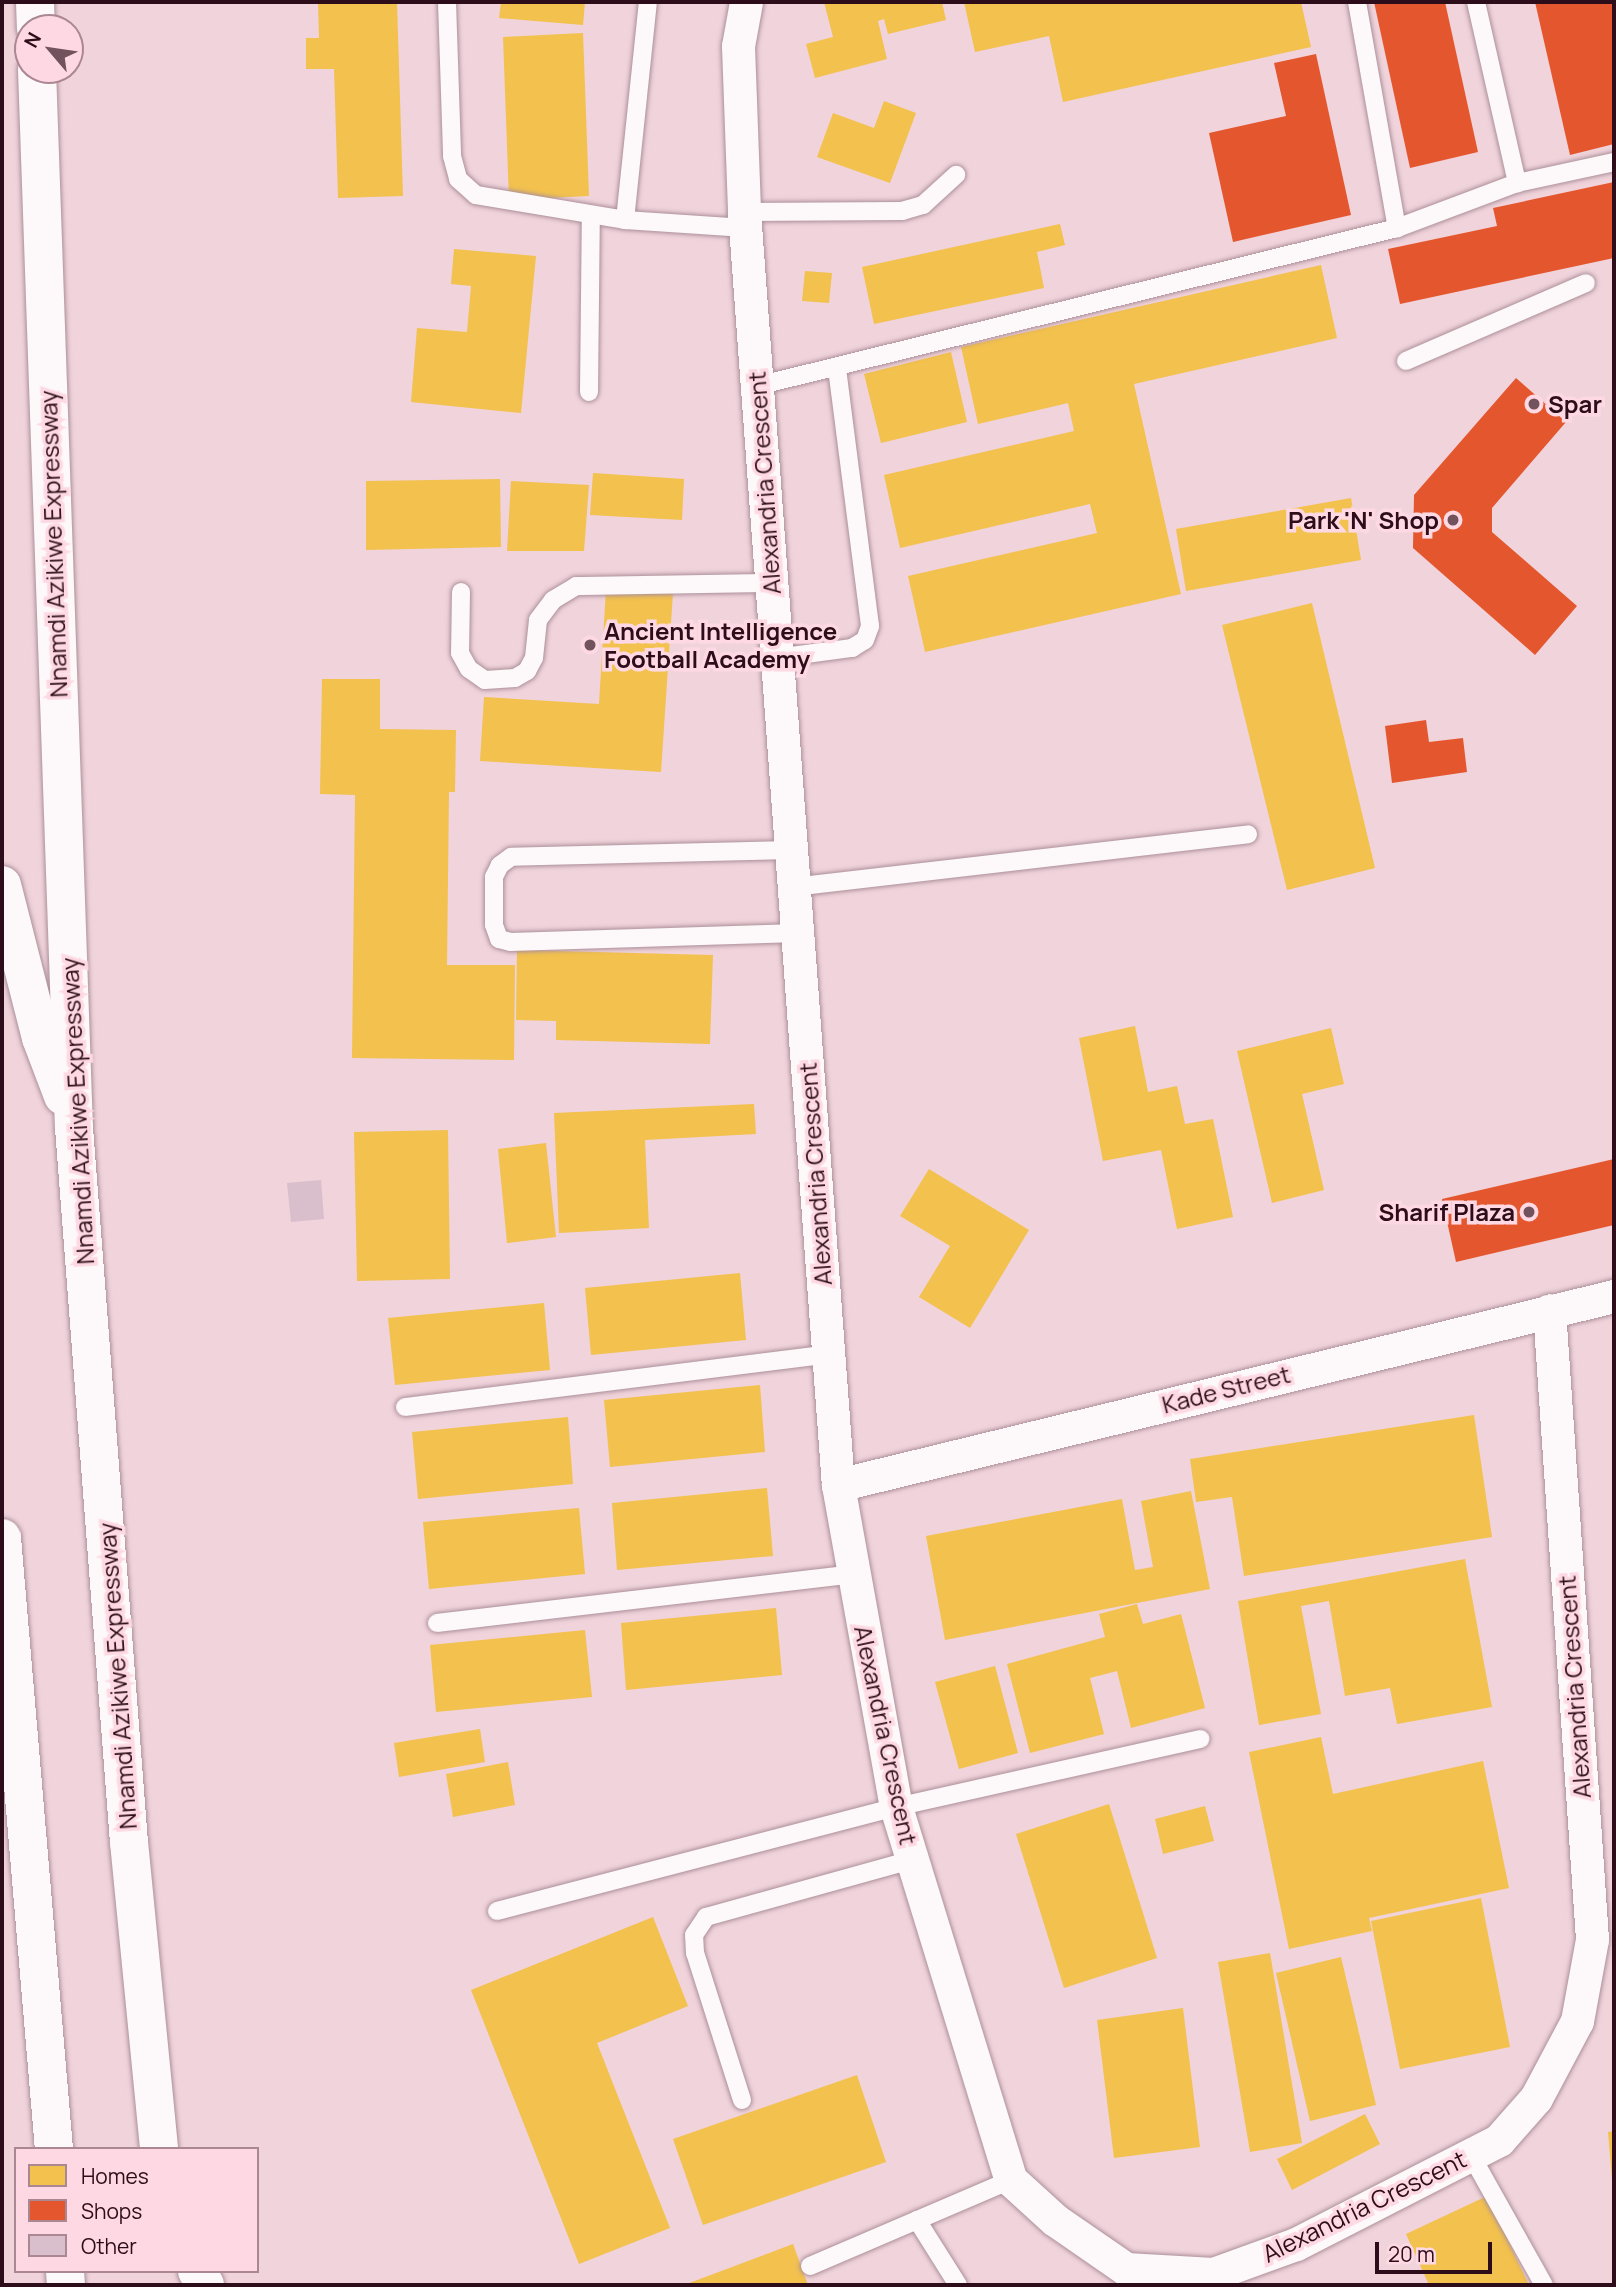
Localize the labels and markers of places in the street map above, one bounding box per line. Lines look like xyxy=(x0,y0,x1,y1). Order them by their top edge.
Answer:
place label: Spar xyxy=(1548,390,1602,418)
marker: Spar xyxy=(1526,396,1542,412)
place label: Park 'N' Shop xyxy=(1288,506,1439,534)
marker: Park 'N' Shop xyxy=(1445,512,1461,528)
place label: Ancient Intelligence Football Academy xyxy=(604,617,837,673)
marker: Ancient Intelligence Football Academy xyxy=(582,637,598,653)
place label: Sharif Plaza xyxy=(1378,1198,1515,1226)
marker: Sharif Plaza xyxy=(1521,1204,1537,1220)

